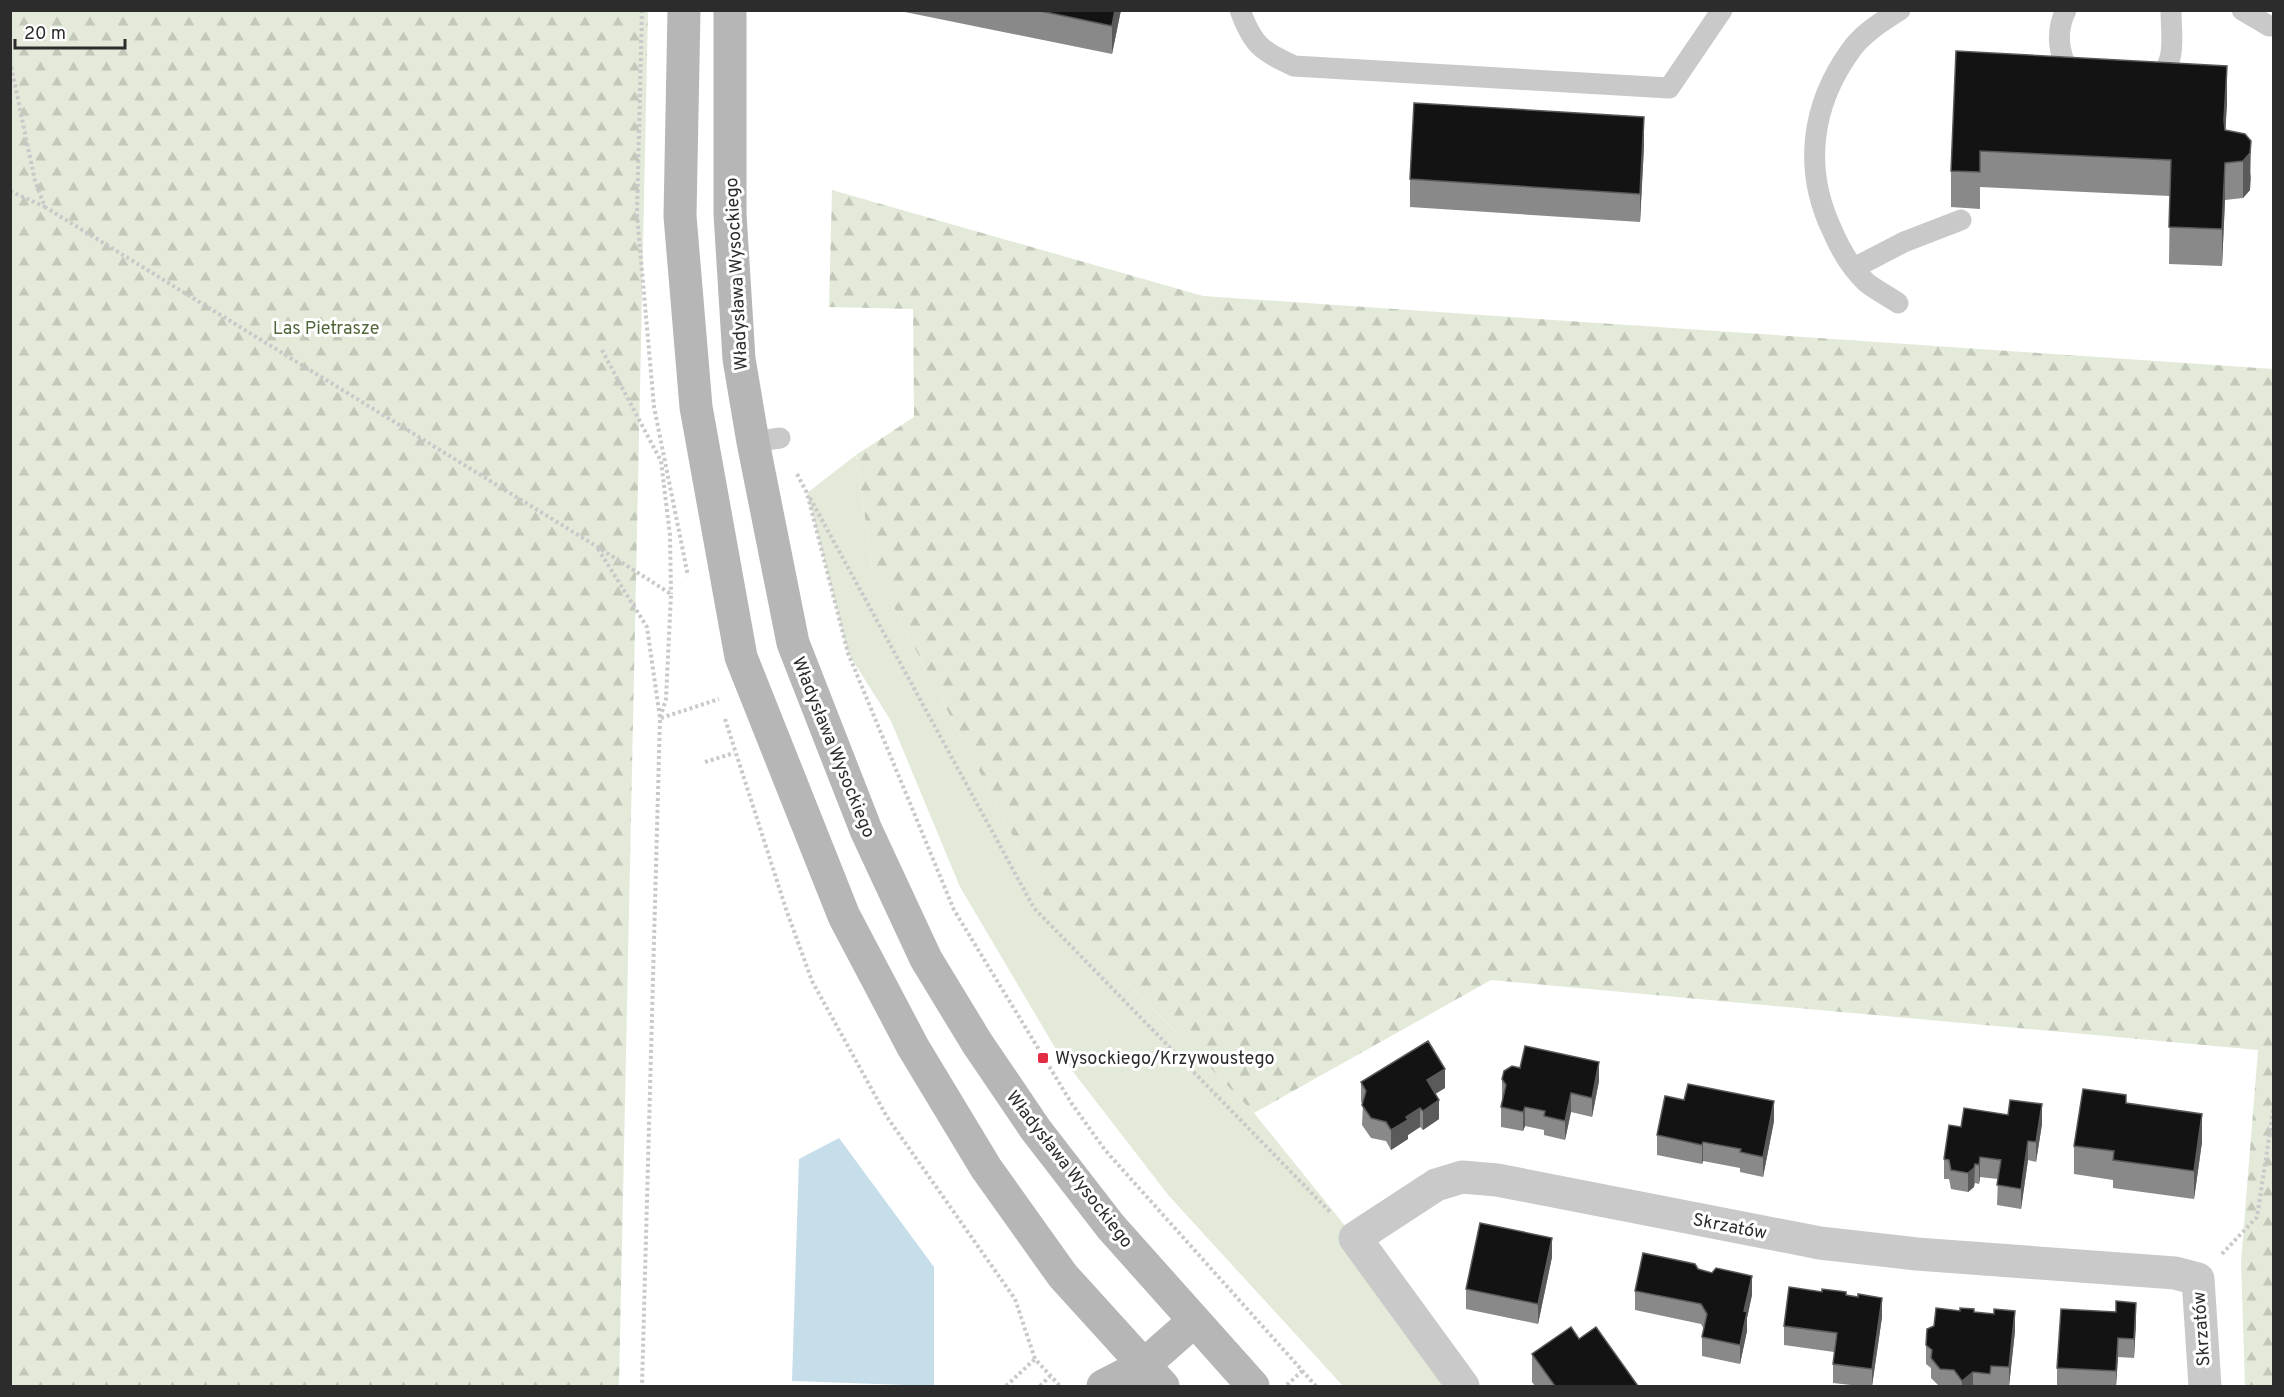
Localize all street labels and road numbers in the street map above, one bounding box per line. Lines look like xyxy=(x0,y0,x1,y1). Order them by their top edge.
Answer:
street label: Władysława Wysockiego xyxy=(721,177,754,371)
street label: Władysława Wysockiego xyxy=(786,654,879,841)
street label: Władysława Wysockiego xyxy=(1000,1087,1137,1253)
street label: Skrzatów xyxy=(1691,1209,1769,1246)
street label: Skrzatów xyxy=(2188,1291,2217,1367)

